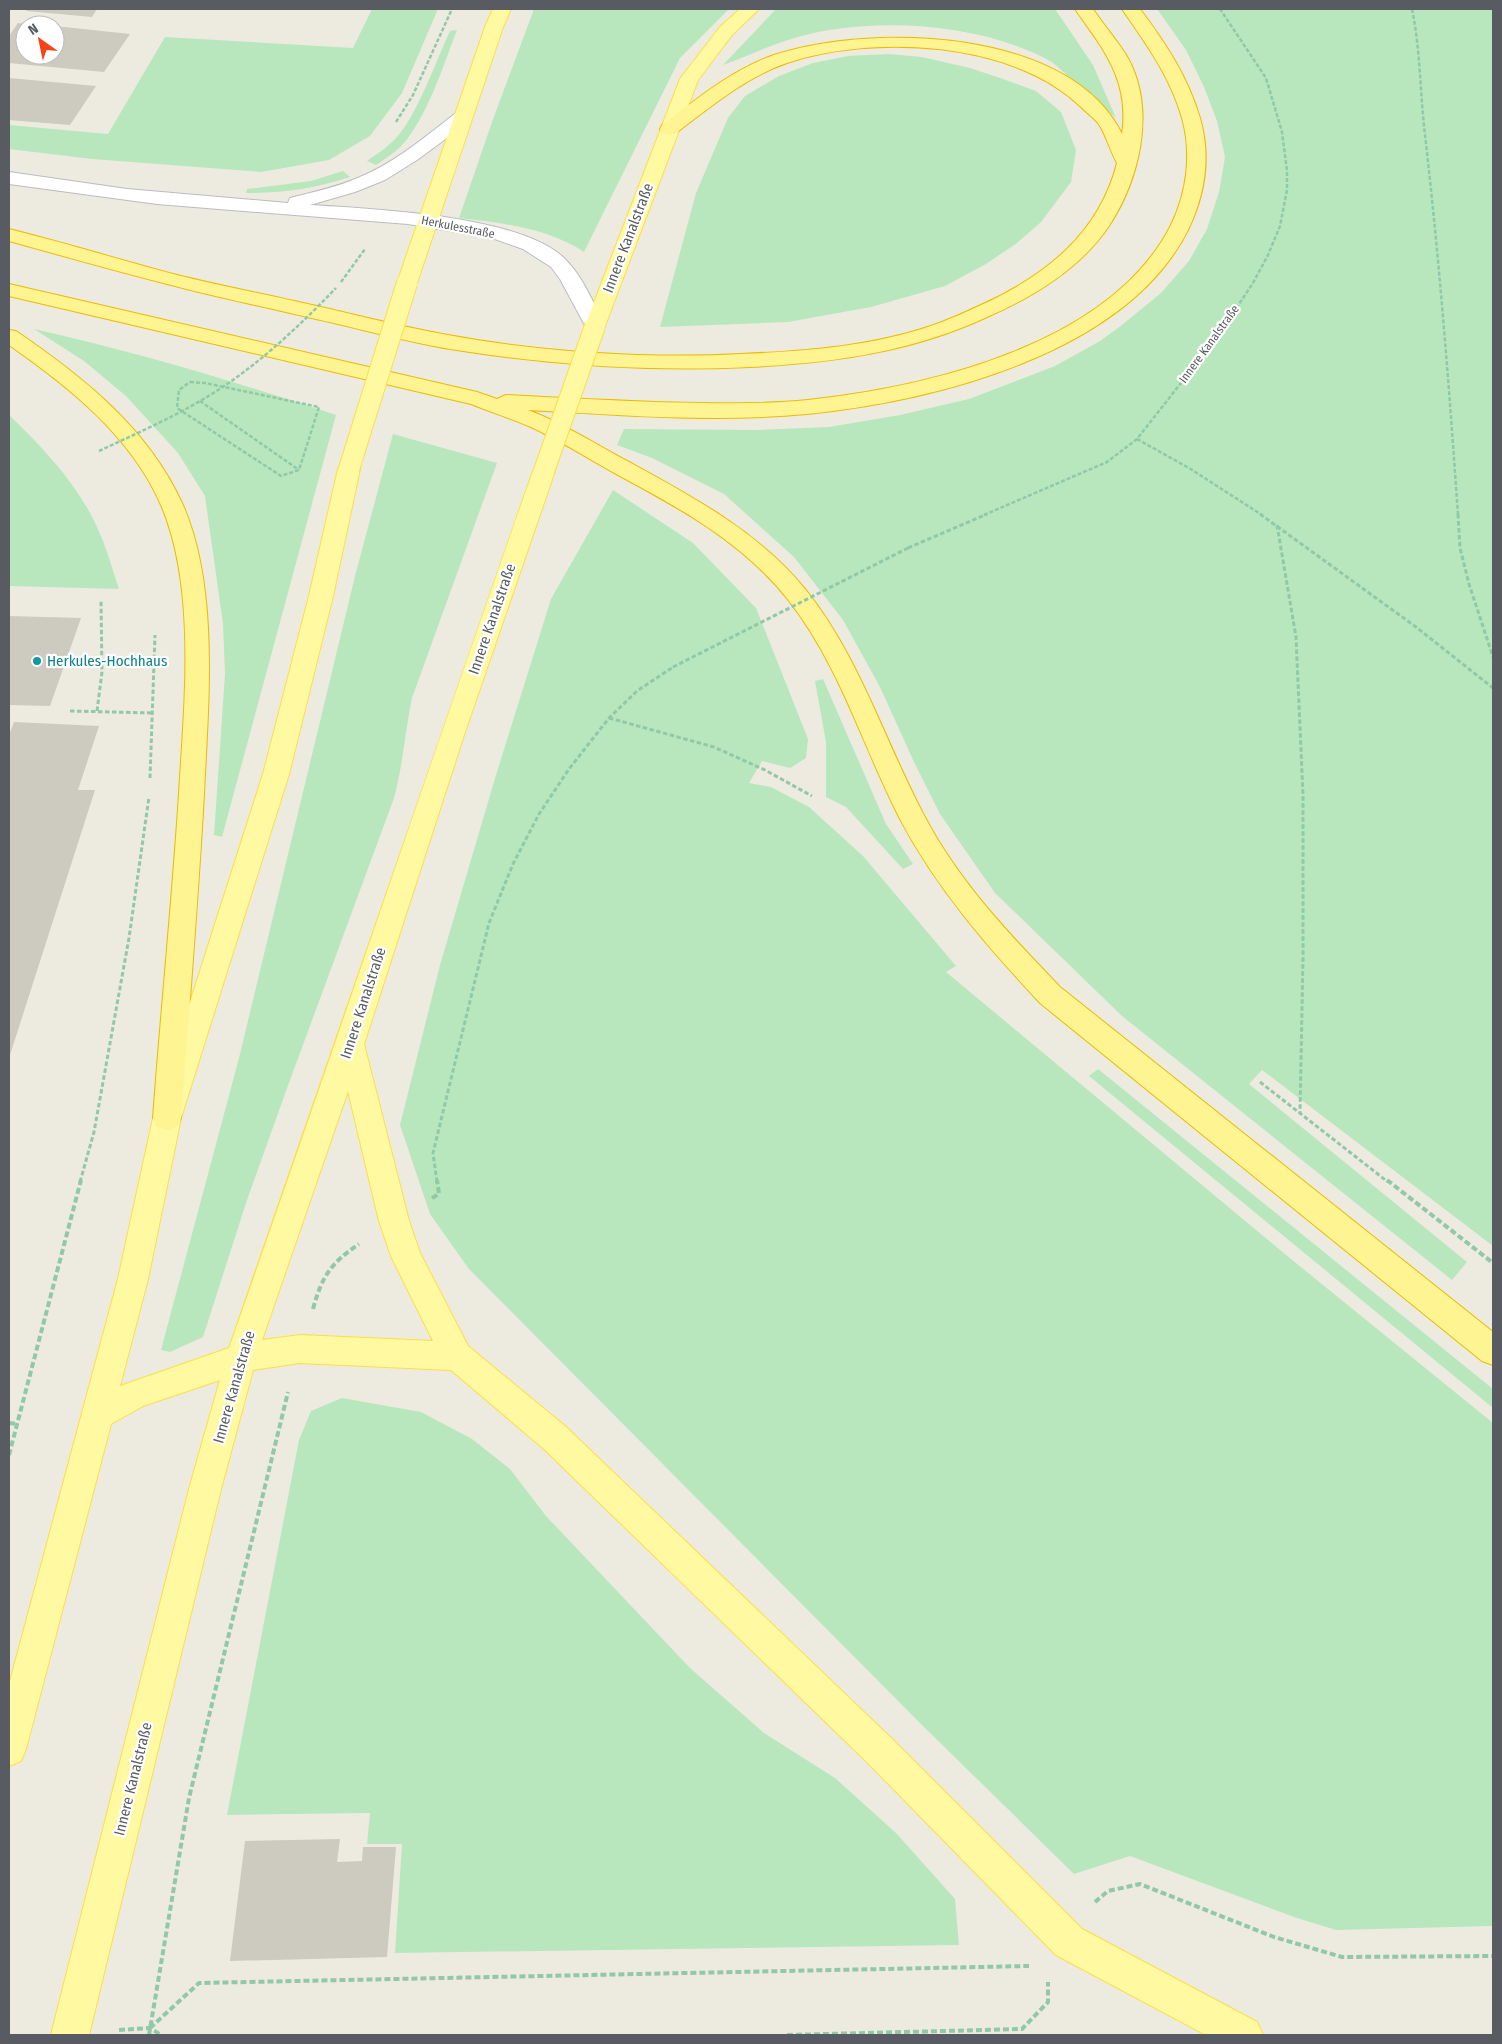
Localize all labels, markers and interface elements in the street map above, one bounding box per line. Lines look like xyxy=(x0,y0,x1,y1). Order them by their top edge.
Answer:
north arrow xyxy=(15,15,65,65)
text: N xyxy=(25,20,41,39)
street label: Innere Kanalstraße xyxy=(599,181,657,295)
street label: Herkulesstraße xyxy=(420,213,496,241)
street label: Innere Kanalstraße xyxy=(1176,302,1242,386)
street label: Innere Kanalstraße xyxy=(465,561,519,677)
place label: Herkules-Hochhaus xyxy=(47,652,167,670)
marker: Herkules-Hochhaus xyxy=(31,655,43,667)
street label: Innere Kanalstraße xyxy=(337,945,389,1061)
street label: Innere Kanalstraße xyxy=(209,1329,259,1445)
street label: Innere Kanalstraße xyxy=(110,1721,156,1837)

